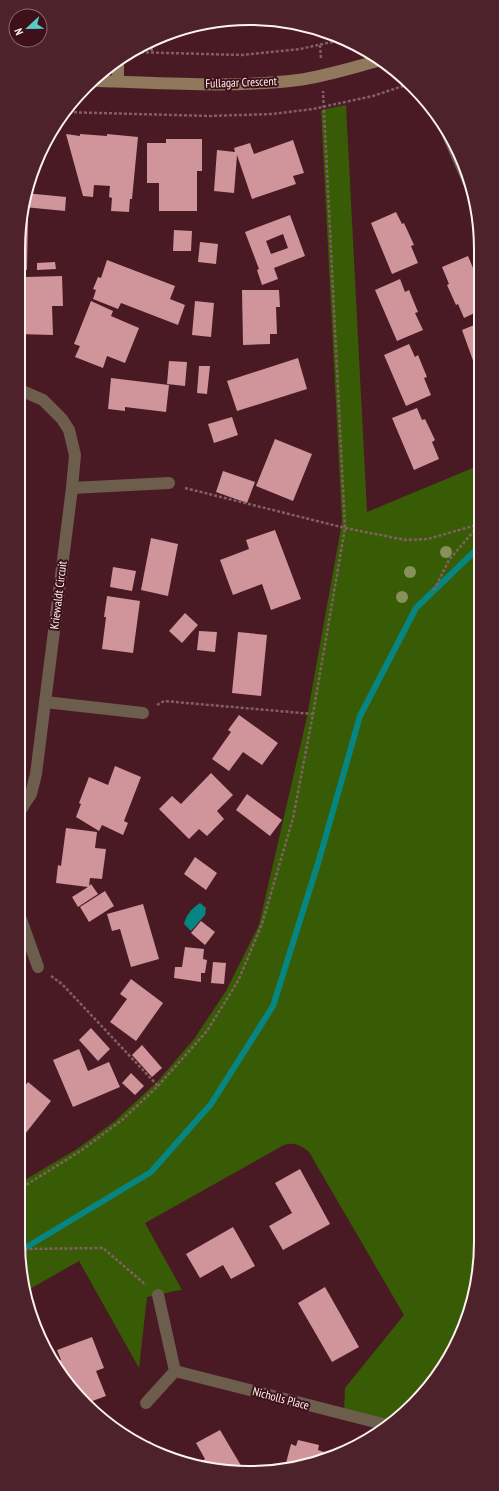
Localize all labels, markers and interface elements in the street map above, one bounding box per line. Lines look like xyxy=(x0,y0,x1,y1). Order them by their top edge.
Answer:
north arrow xyxy=(8,8,48,48)
text: N xyxy=(11,26,26,37)
street label: Fullagar Crescent xyxy=(205,73,278,91)
street label: Kriewaldt Circuit xyxy=(46,559,70,630)
street label: Nicholls Place xyxy=(251,1383,311,1413)

